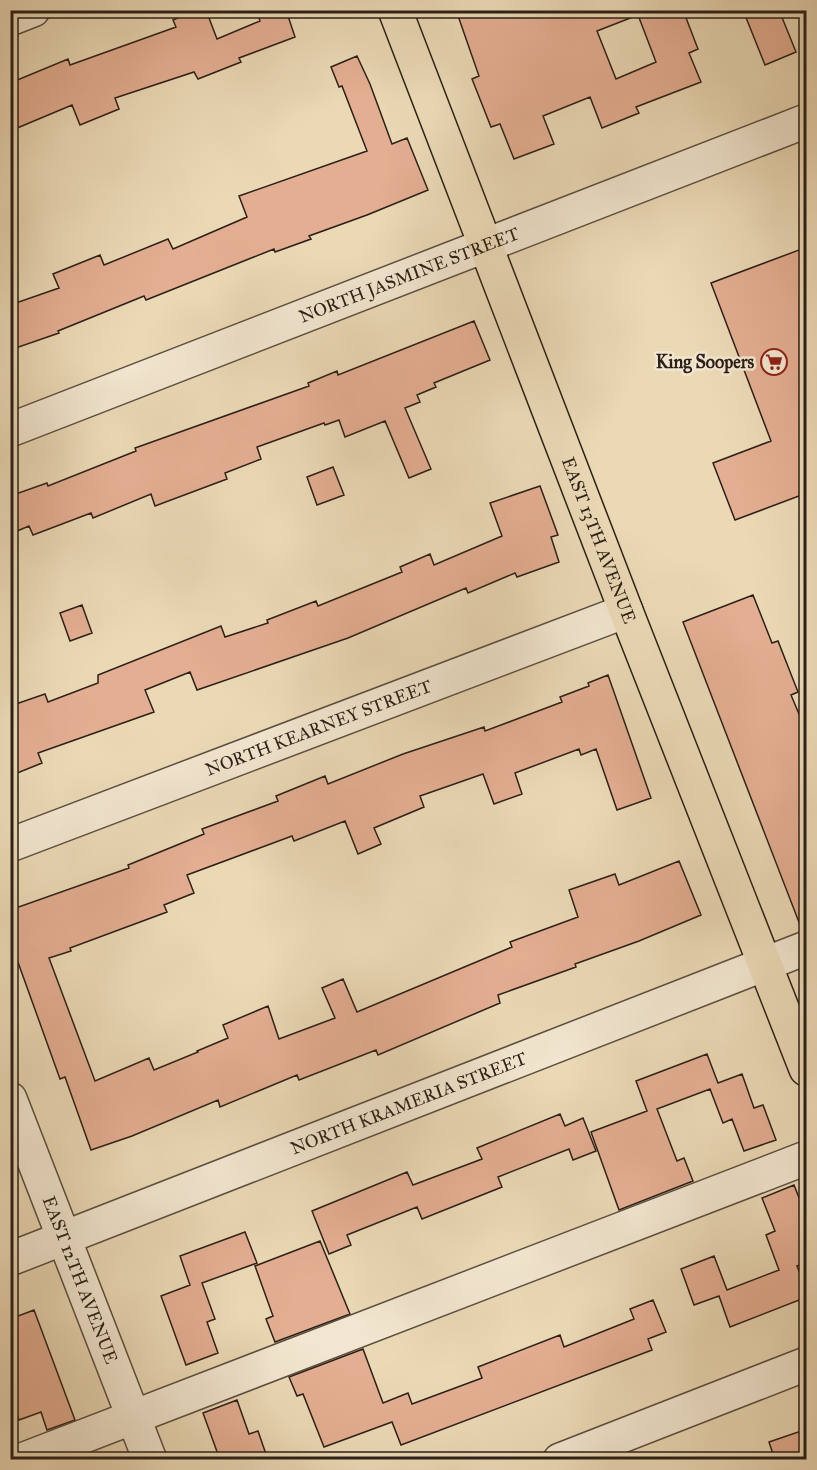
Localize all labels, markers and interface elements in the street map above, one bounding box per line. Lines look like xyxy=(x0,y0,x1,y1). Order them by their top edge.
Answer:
street label: NORTH JASMINE STREET xyxy=(296,222,522,328)
supermarket icon: King Soopers xyxy=(759,347,789,377)
place label: King Soopers xyxy=(656,351,754,374)
street label: EAST 13TH AVENUE xyxy=(557,454,641,627)
street label: NORTH KEARNEY STREET xyxy=(202,675,435,781)
street label: NORTH KRAMERIA STREET xyxy=(287,1047,530,1159)
street label: EAST 12TH AVENUE xyxy=(38,1193,123,1367)

